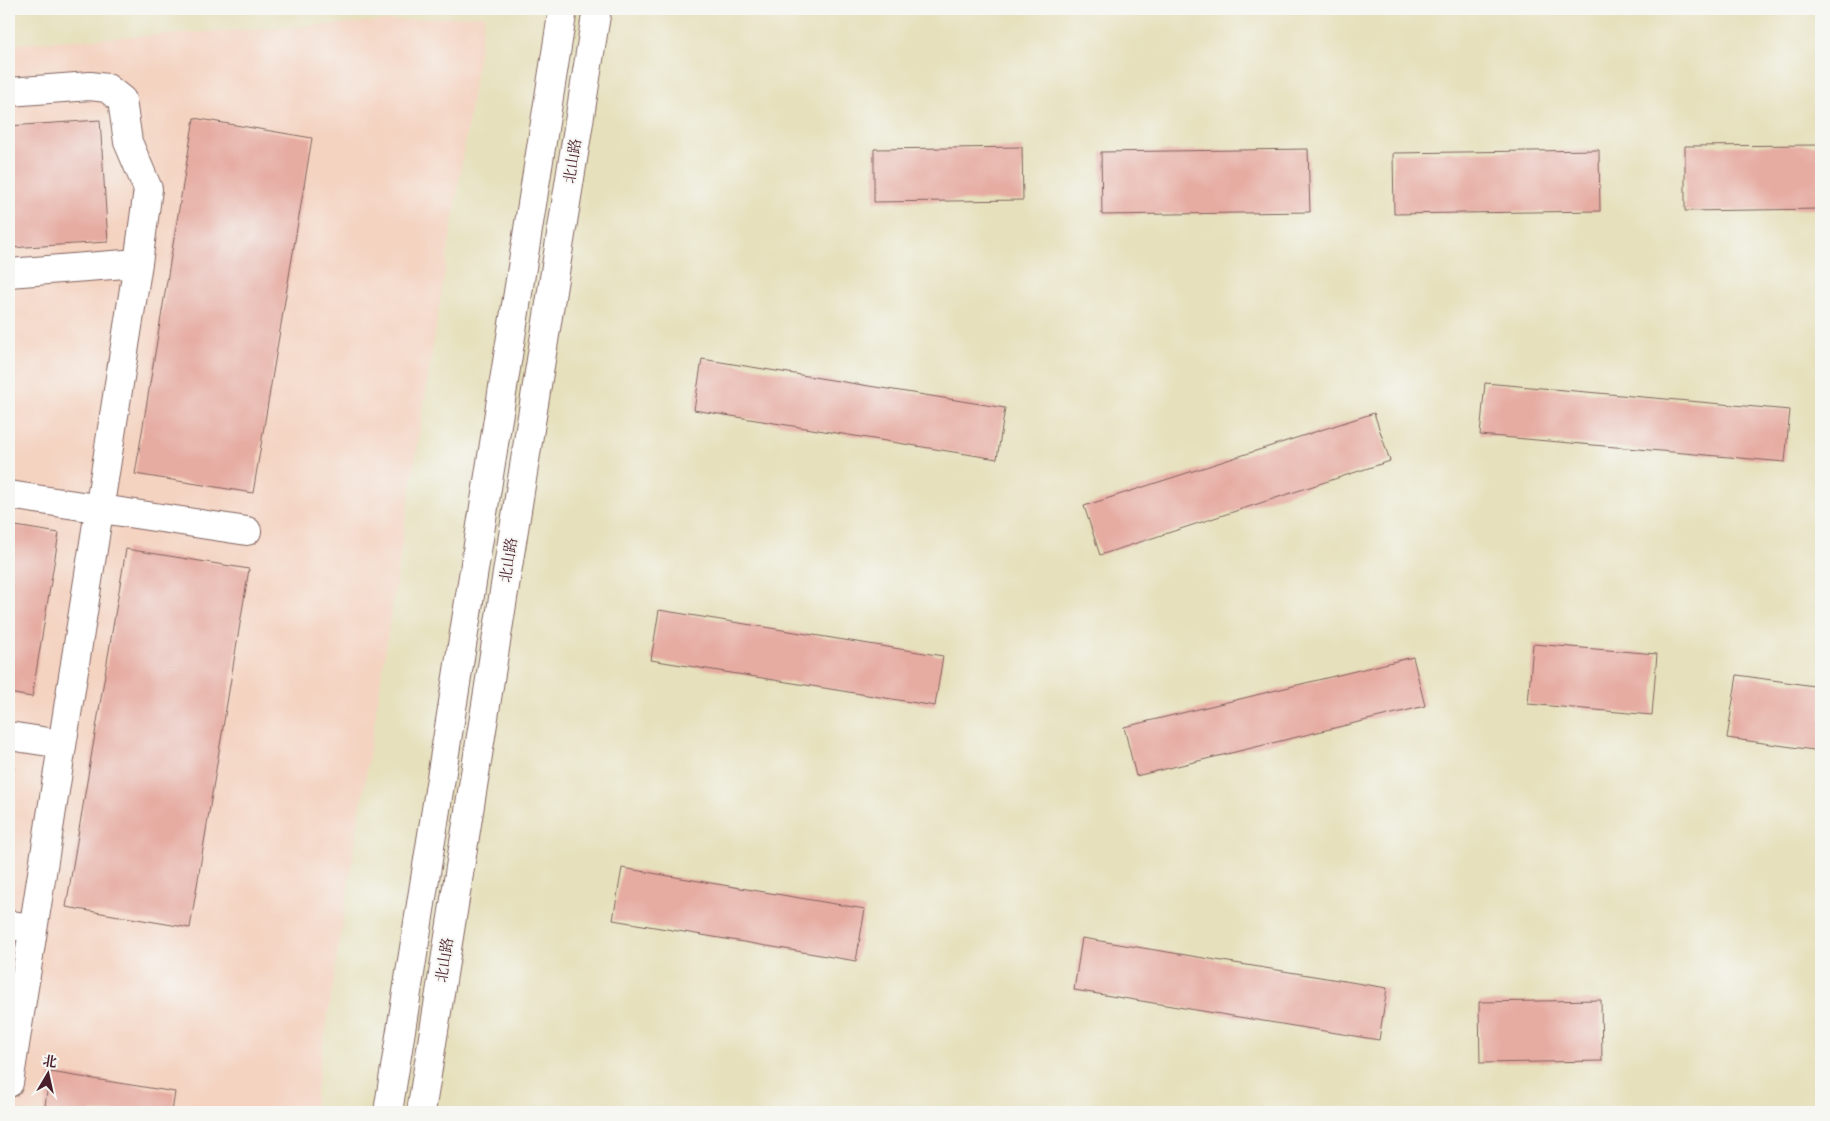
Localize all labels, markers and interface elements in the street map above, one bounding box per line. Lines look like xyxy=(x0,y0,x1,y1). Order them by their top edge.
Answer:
street label: 北山路 xyxy=(560,137,586,185)
street label: 北山路 xyxy=(496,536,522,584)
street label: 北山路 xyxy=(432,936,458,984)
north arrow xyxy=(22,1048,72,1098)
text: 北 xyxy=(42,1052,58,1072)

